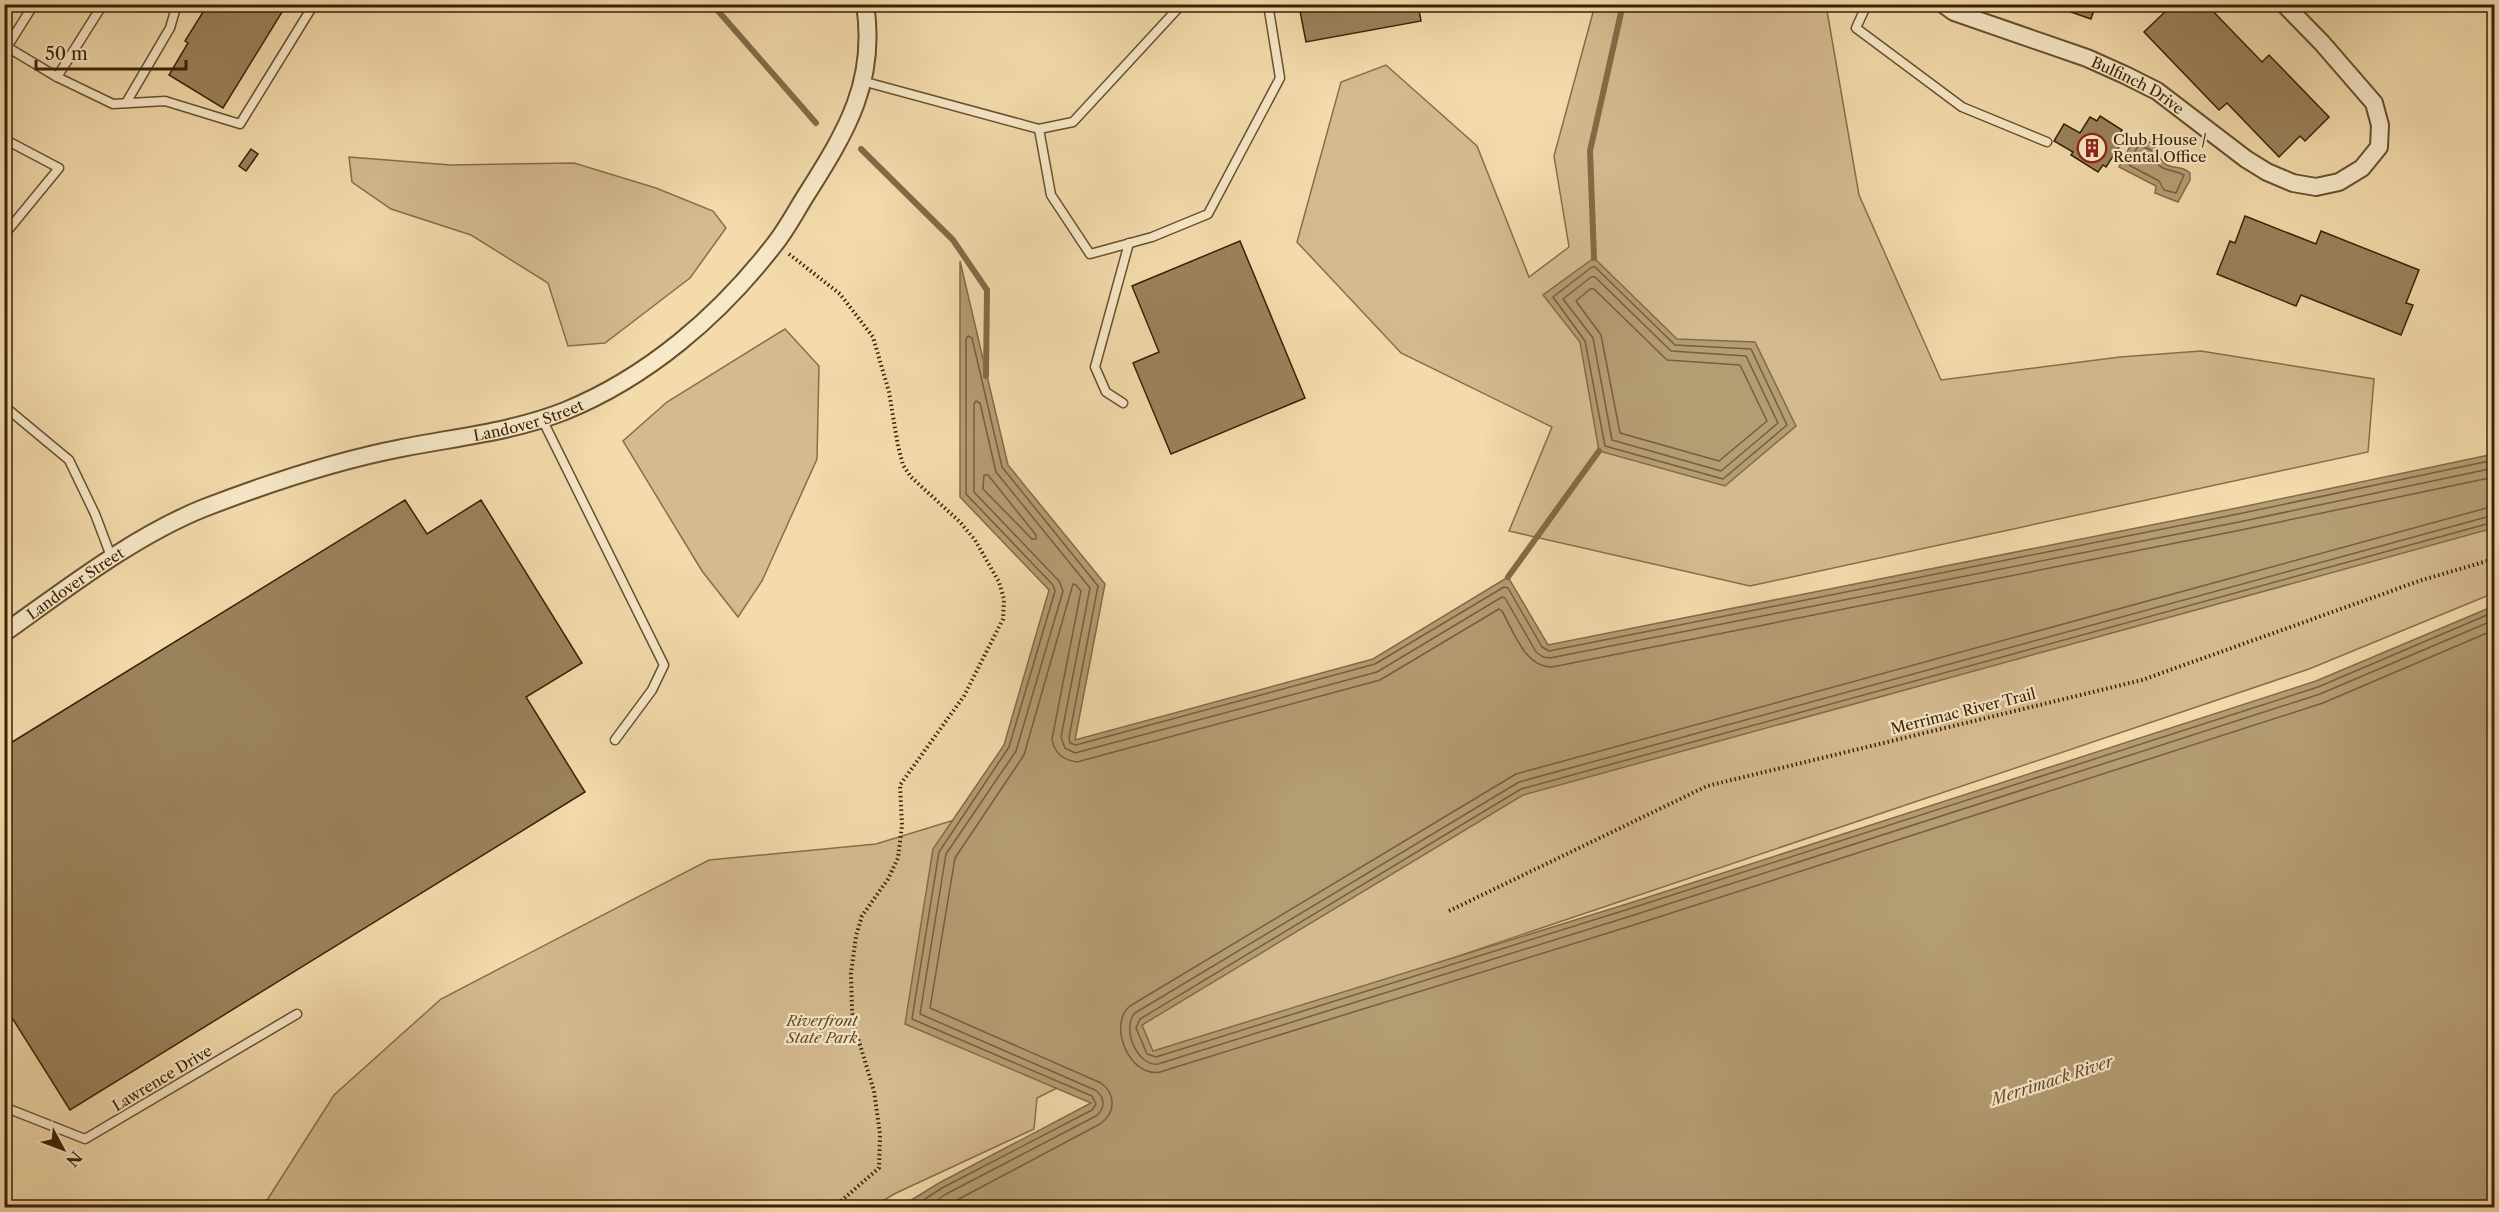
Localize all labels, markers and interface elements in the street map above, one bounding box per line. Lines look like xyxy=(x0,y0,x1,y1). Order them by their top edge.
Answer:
scale bar xyxy=(36,33,186,71)
text: 50 m xyxy=(45,43,88,65)
street label: Bulfinch Drive xyxy=(2089,52,2188,118)
place label: Club House / Rental Office xyxy=(2113,130,2207,166)
building icon: Club House / Rental Office xyxy=(2076,132,2108,164)
street label: Landover Street xyxy=(472,395,587,445)
street label: Landover Street xyxy=(23,542,128,623)
street label: Merrimac River Trail xyxy=(1889,684,2038,738)
park label: Riverfront State Park xyxy=(785,1011,858,1047)
street label: Lawrence Drive xyxy=(109,1041,215,1115)
water label: Merrimack River xyxy=(1986,1050,2117,1110)
north arrow xyxy=(33,1119,93,1179)
text: N xyxy=(62,1147,86,1171)

